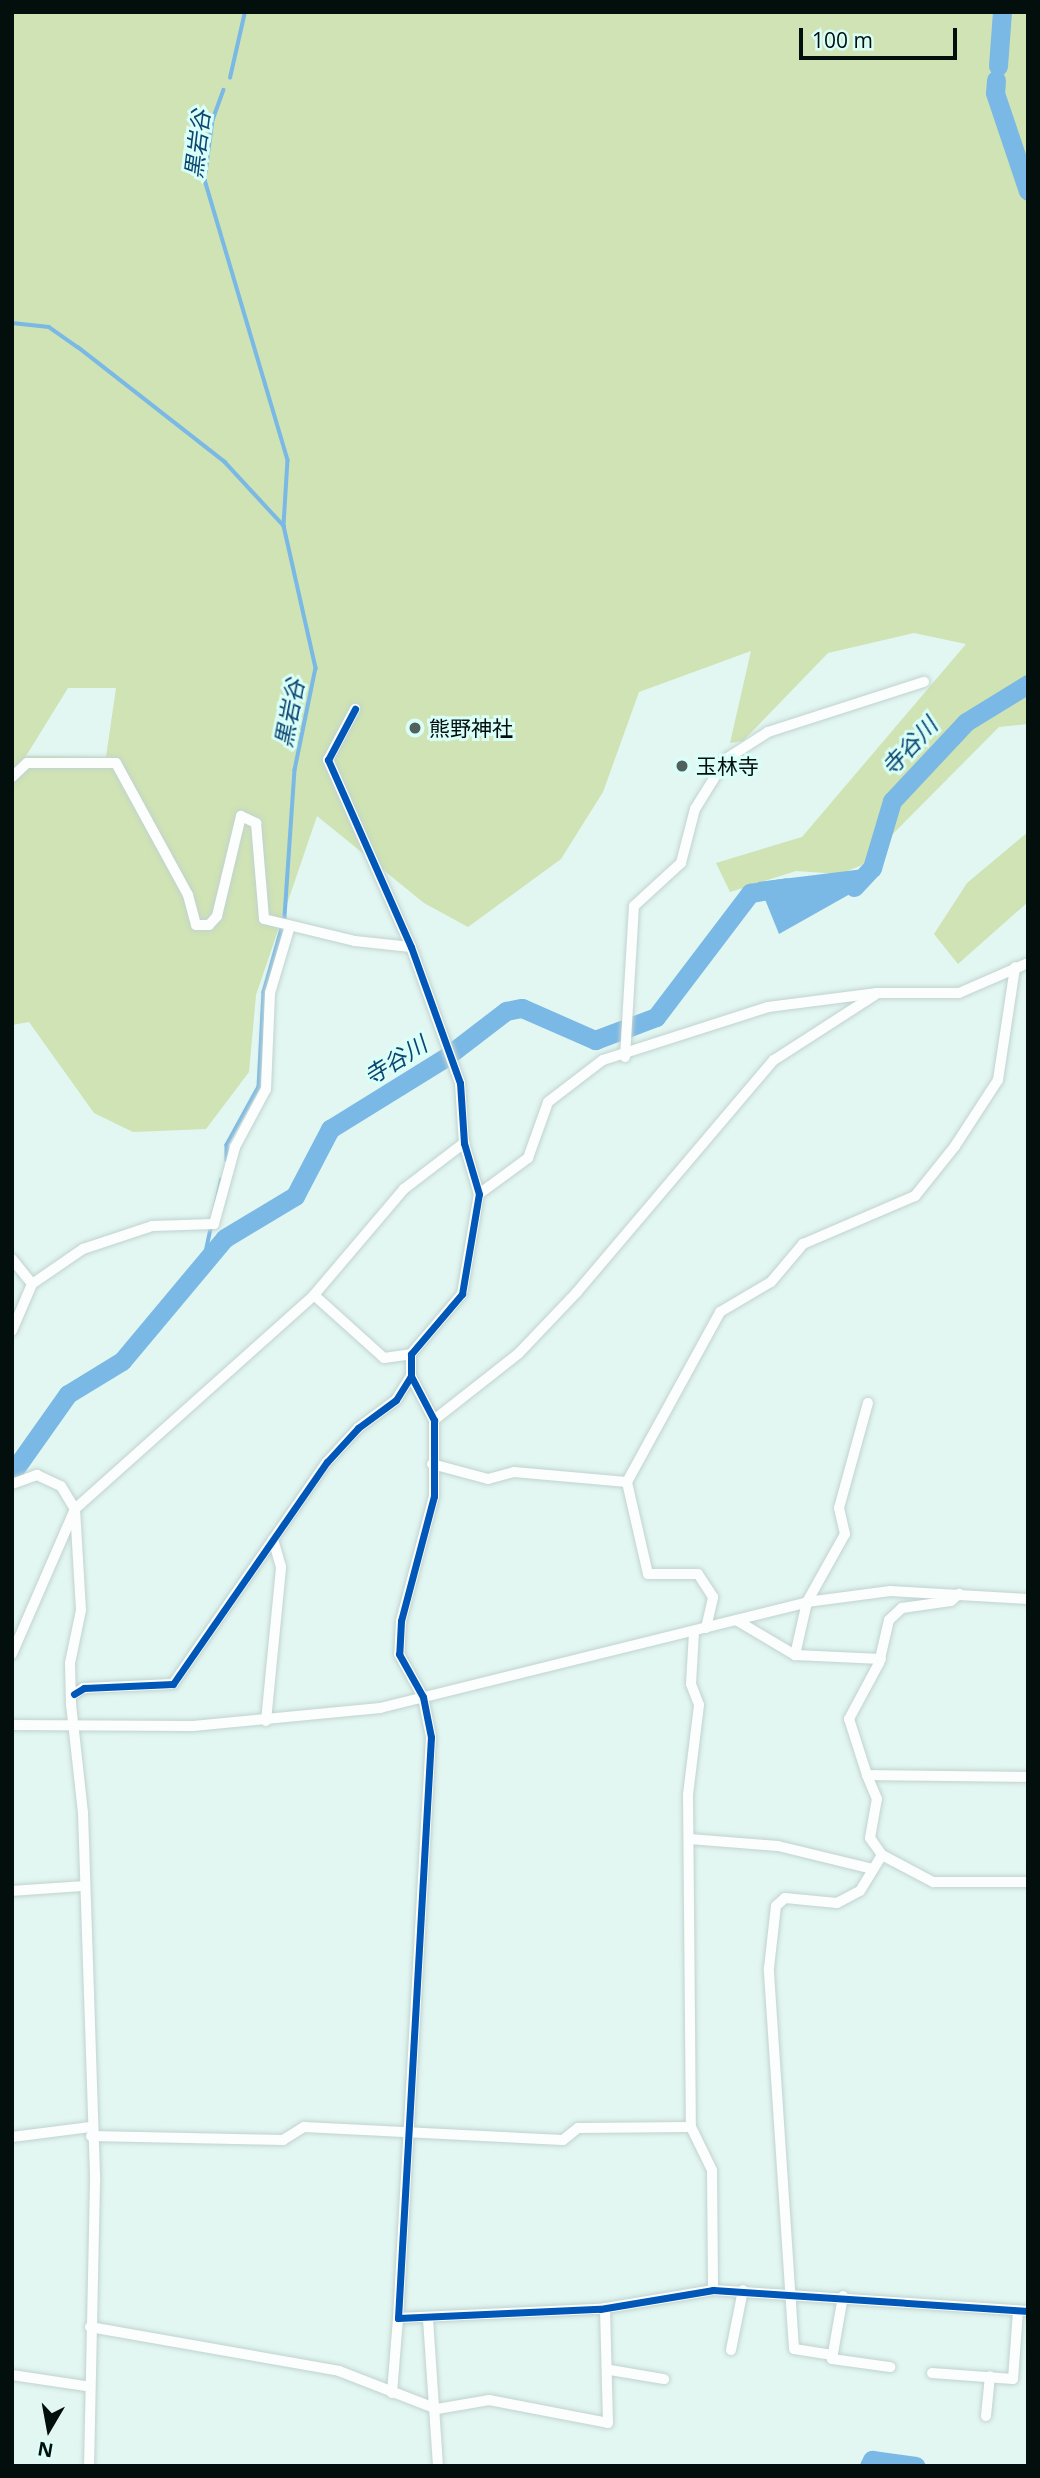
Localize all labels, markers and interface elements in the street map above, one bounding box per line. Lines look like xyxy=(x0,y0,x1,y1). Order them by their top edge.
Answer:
scale bar xyxy=(802,14,960,58)
text: 100 m xyxy=(812,26,873,54)
water label: 黒岩谷 xyxy=(179,108,215,180)
water label: 黒岩谷 xyxy=(269,677,309,749)
water label: 寺谷川 xyxy=(875,711,943,781)
place label: 熊野神社 xyxy=(429,715,513,741)
marker: 熊野神社 xyxy=(407,720,423,736)
place label: 玉林寺 xyxy=(696,753,759,779)
marker: 玉林寺 xyxy=(674,758,690,774)
water label: 寺谷川 xyxy=(358,1030,432,1090)
north arrow xyxy=(14,2394,84,2464)
text: N xyxy=(35,2436,55,2464)

